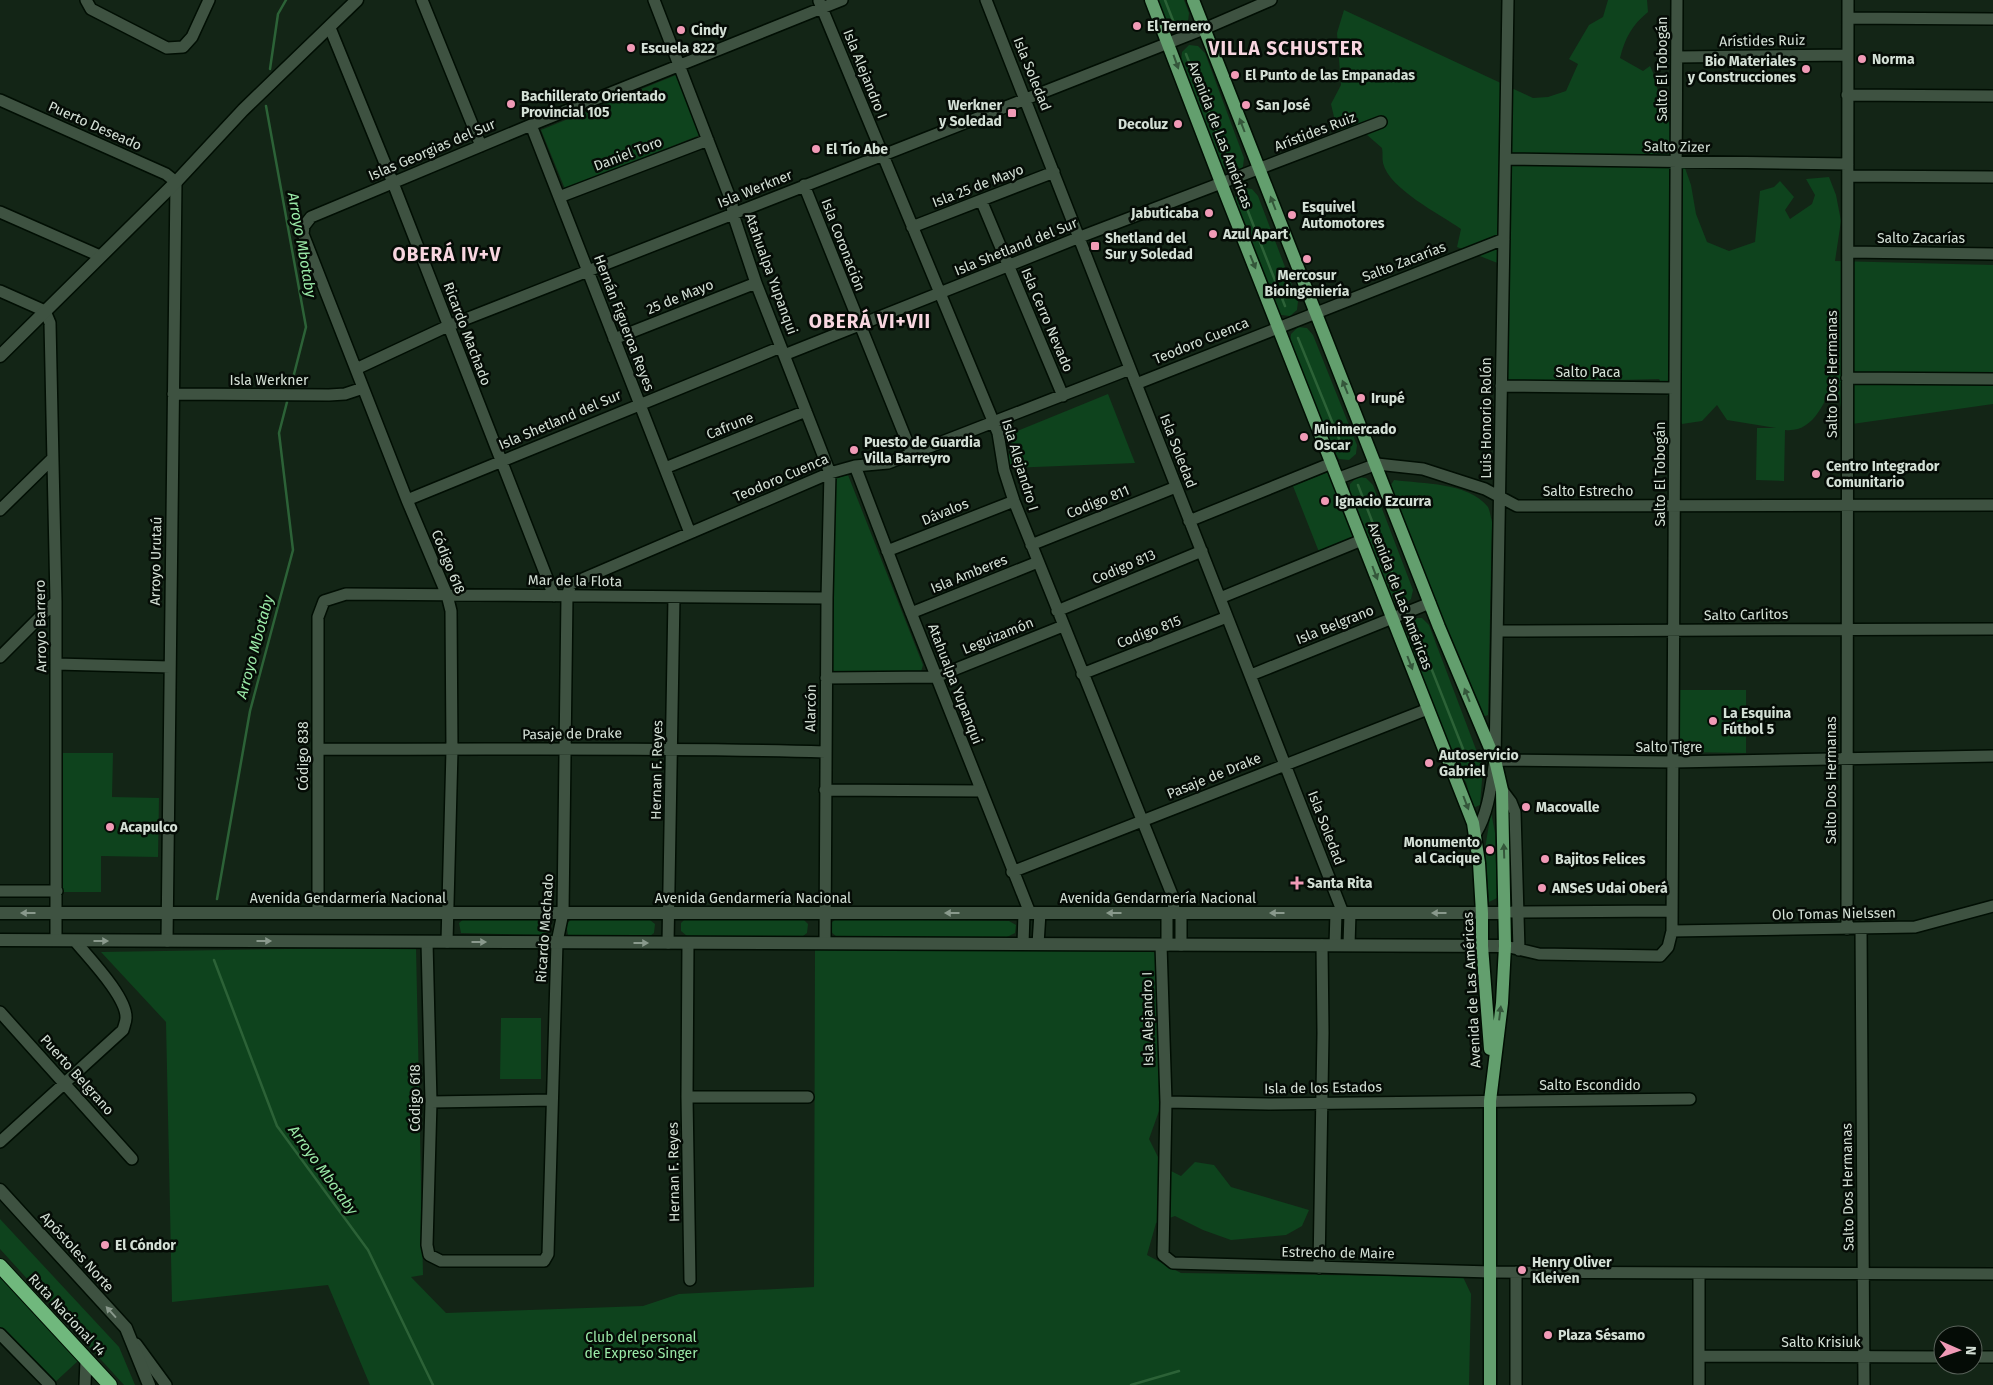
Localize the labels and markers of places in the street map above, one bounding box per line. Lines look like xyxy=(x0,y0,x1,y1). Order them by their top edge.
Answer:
place label: El Ternero xyxy=(1147,18,1211,35)
marker: El Ternero xyxy=(1131,20,1143,32)
place label: Cindy xyxy=(691,22,727,39)
marker: Cindy xyxy=(675,24,687,36)
place label: Escuela 822 xyxy=(641,40,715,57)
marker: Escuela 822 xyxy=(625,42,637,54)
place label: Norma xyxy=(1872,51,1915,68)
place label: Bio Materiales y Construcciones xyxy=(1687,53,1796,86)
marker: Norma xyxy=(1856,53,1868,65)
marker: Bio Materiales y Construcciones xyxy=(1800,63,1812,75)
place label: El Punto de las Empanadas xyxy=(1245,67,1415,84)
marker: El Punto de las Empanadas xyxy=(1229,69,1241,81)
place label: Bachillerato Orientado Provincial 105 xyxy=(521,88,666,121)
place label: Werkner y Soledad xyxy=(938,97,1002,130)
place label: San José xyxy=(1256,97,1310,114)
marker: Bachillerato Orientado Provincial 105 xyxy=(505,98,517,110)
marker: San José xyxy=(1240,99,1252,111)
marker: Werkner y Soledad xyxy=(1006,107,1018,119)
place label: Decoluz xyxy=(1118,116,1169,133)
marker: Decoluz xyxy=(1172,118,1184,130)
place label: El Tío Abe xyxy=(826,141,888,158)
marker: El Tío Abe xyxy=(810,143,822,155)
place label: Esquivel Automotores xyxy=(1301,199,1385,232)
place label: Jabuticaba xyxy=(1130,205,1199,222)
marker: Jabuticaba xyxy=(1203,207,1215,219)
marker: Esquivel Automotores xyxy=(1286,209,1298,221)
place label: Azul Apart xyxy=(1222,226,1289,243)
marker: Azul Apart xyxy=(1207,228,1219,240)
place label: Shetland del Sur y Soledad xyxy=(1105,230,1193,263)
marker: Shetland del Sur y Soledad xyxy=(1089,240,1101,252)
marker: Mercosur Bioingeniería xyxy=(1301,253,1313,265)
place label: Mercosur Bioingeniería xyxy=(1265,267,1350,300)
place label: Irupé xyxy=(1371,390,1405,407)
marker: Irupé xyxy=(1355,392,1367,404)
place label: Minimercado Oscar xyxy=(1314,421,1397,454)
marker: Minimercado Oscar xyxy=(1298,431,1310,443)
place label: Puesto de Guardia Villa Barreyro xyxy=(863,434,981,467)
marker: Puesto de Guardia Villa Barreyro xyxy=(848,444,860,456)
place label: Centro Integrador Comunitario xyxy=(1826,458,1940,491)
marker: Centro Integrador Comunitario xyxy=(1810,468,1822,480)
place label: Ignacio Ezcurra xyxy=(1335,493,1432,510)
marker: Ignacio Ezcurra xyxy=(1319,495,1331,507)
place label: La Esquina Fútbol 5 xyxy=(1723,705,1792,738)
marker: La Esquina Fútbol 5 xyxy=(1707,715,1719,727)
place label: Autoservicio Gabriel xyxy=(1438,747,1519,780)
marker: Autoservicio Gabriel xyxy=(1423,757,1435,769)
place label: Macovalle xyxy=(1536,799,1600,816)
marker: Macovalle xyxy=(1520,801,1532,813)
place label: Acapulco xyxy=(119,819,178,836)
marker: Acapulco xyxy=(104,821,116,833)
place label: Monumento al Cacique xyxy=(1404,834,1480,867)
marker: Monumento al Cacique xyxy=(1484,844,1496,856)
place label: Bajitos Felices xyxy=(1555,851,1646,868)
marker: Bajitos Felices xyxy=(1539,853,1551,865)
place label: Santa Rita xyxy=(1307,875,1373,892)
marker: Santa Rita xyxy=(1291,877,1303,889)
place label: ANSeS Udai Oberá xyxy=(1551,880,1668,897)
marker: ANSeS Udai Oberá xyxy=(1536,882,1548,894)
place label: El Cóndor xyxy=(115,1237,176,1254)
marker: El Cóndor xyxy=(99,1239,111,1251)
place label: Henry Oliver Kleiven xyxy=(1532,1254,1612,1287)
marker: Henry Oliver Kleiven xyxy=(1516,1264,1528,1276)
place label: Plaza Sésamo xyxy=(1558,1327,1645,1344)
marker: Plaza Sésamo xyxy=(1542,1329,1554,1341)

